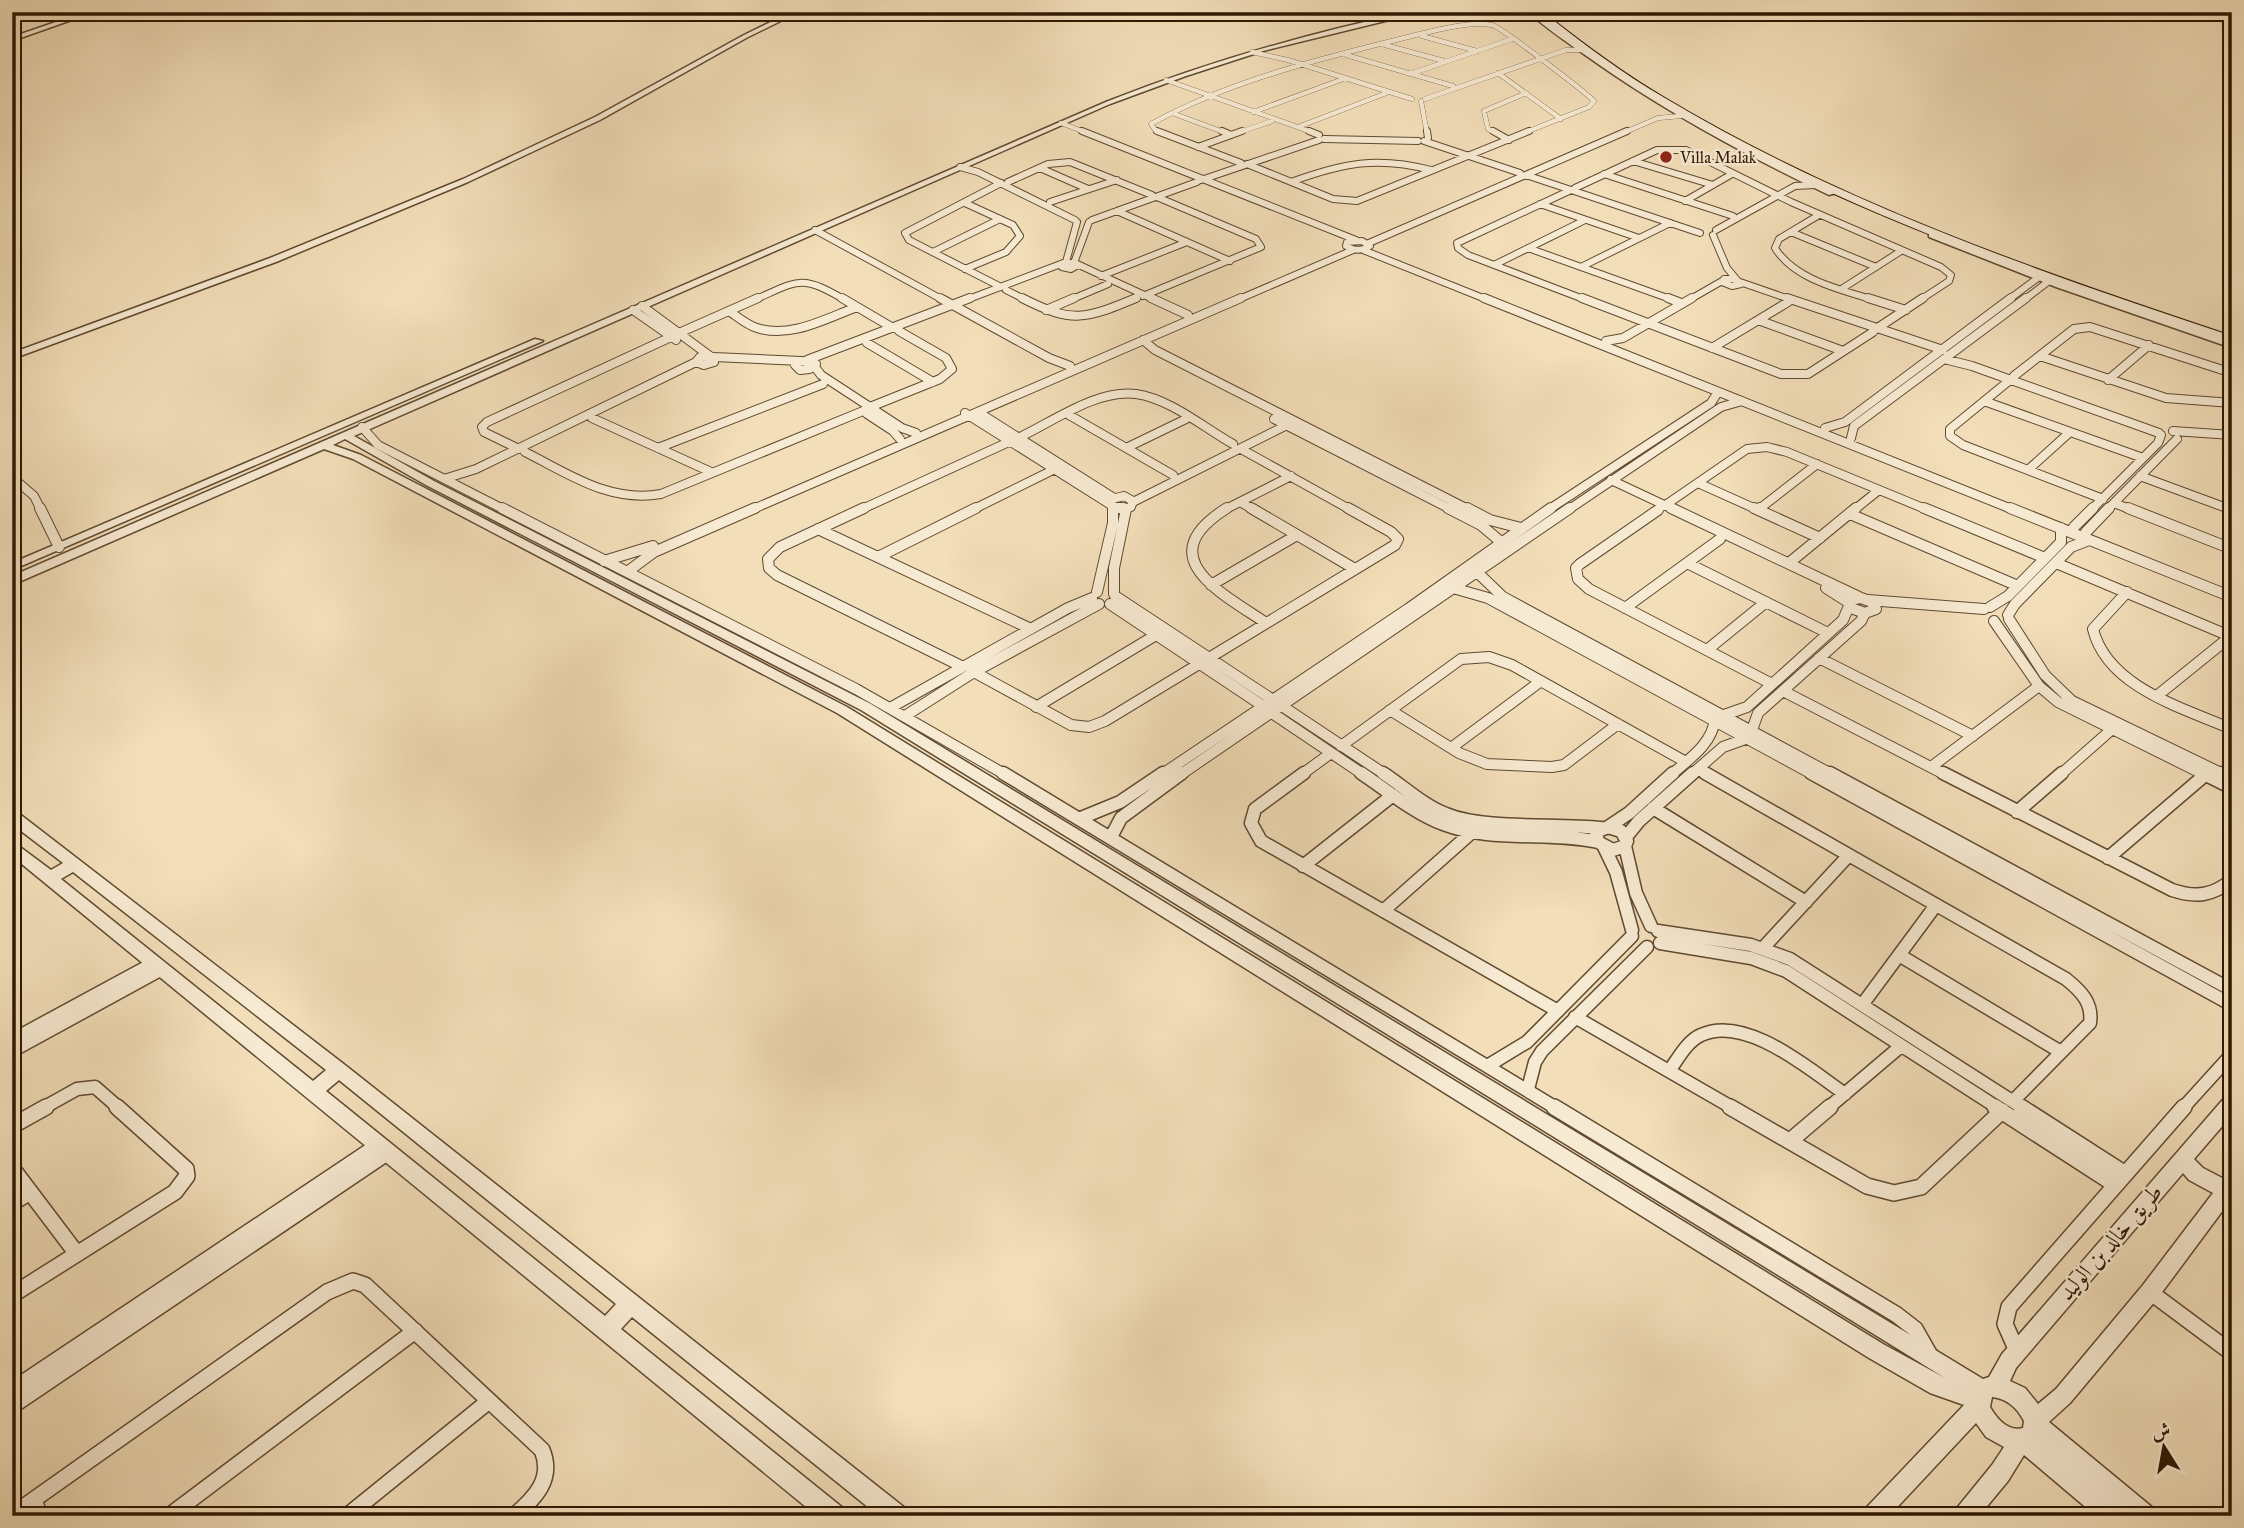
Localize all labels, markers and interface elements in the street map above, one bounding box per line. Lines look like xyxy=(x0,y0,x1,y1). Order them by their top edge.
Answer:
place label: Villa Malak xyxy=(1679,148,1757,167)
marker: Villa Malak xyxy=(1658,149,1674,165)
street label: طريق خالد بن الوليد xyxy=(2052,1178,2169,1307)
north arrow xyxy=(2128,1412,2198,1482)
text: ش xyxy=(2149,1418,2172,1444)

